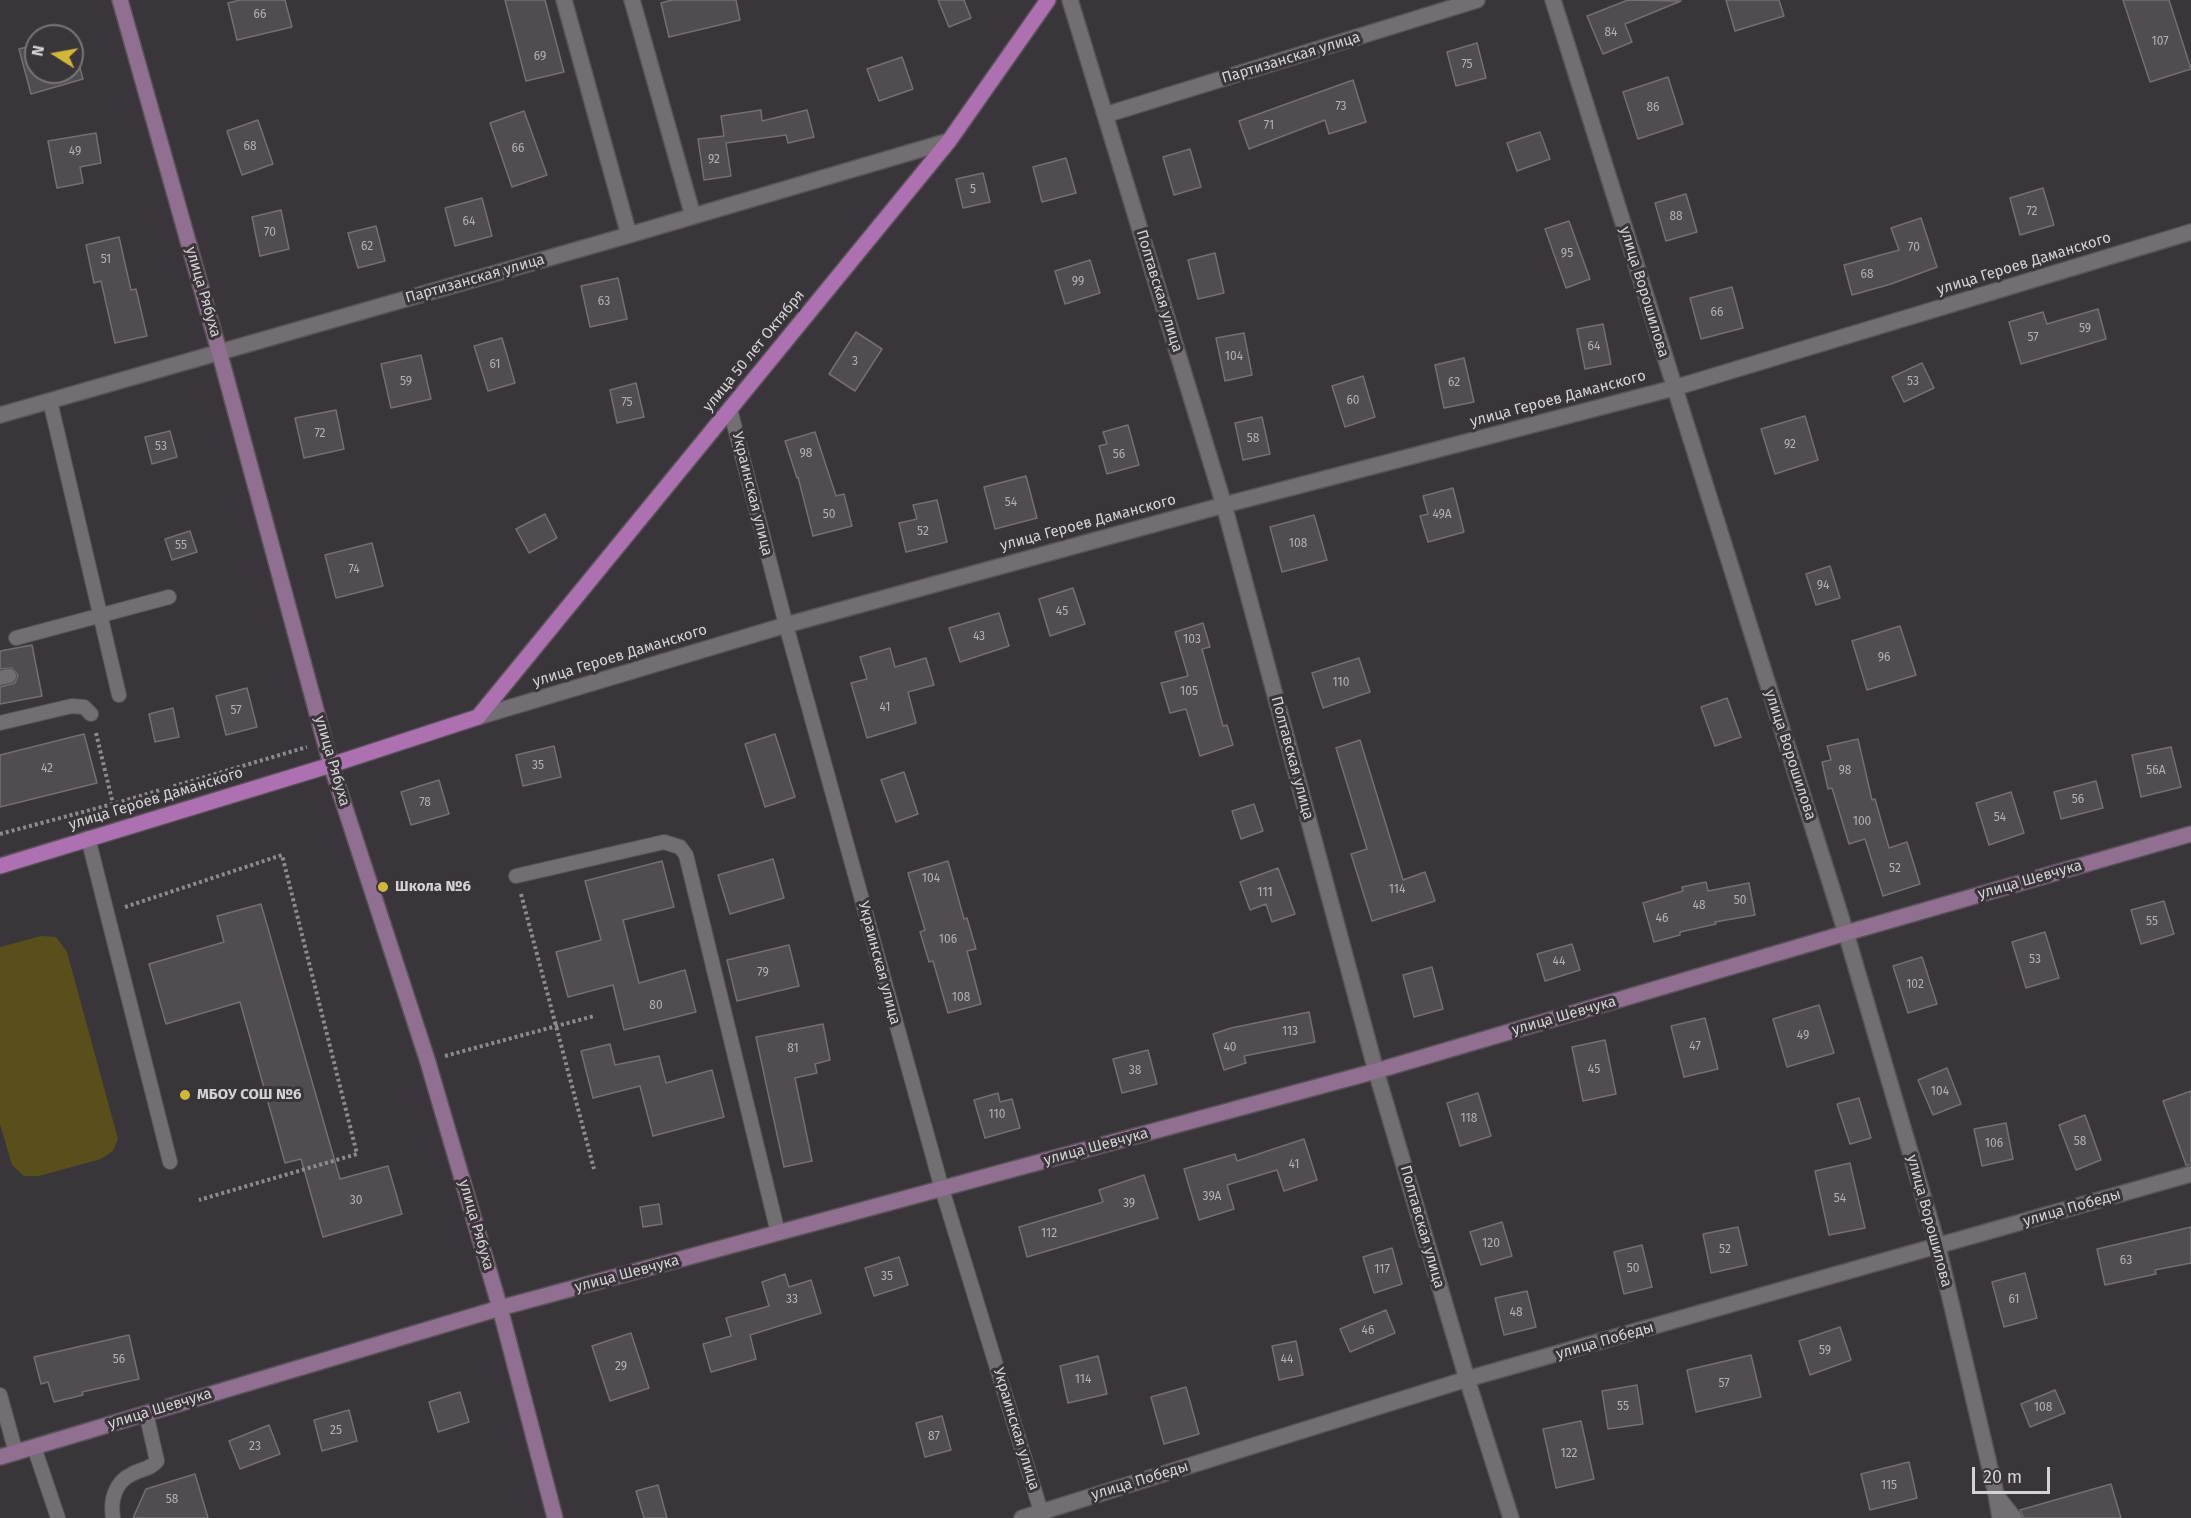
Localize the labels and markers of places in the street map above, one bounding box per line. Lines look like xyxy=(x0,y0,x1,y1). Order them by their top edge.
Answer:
place label: Школа №6 xyxy=(395,878,471,896)
marker: Школа №6 xyxy=(376,880,390,894)
place label: МБОУ СОШ №6 xyxy=(197,1086,301,1104)
marker: МБОУ СОШ №6 xyxy=(178,1088,192,1102)

